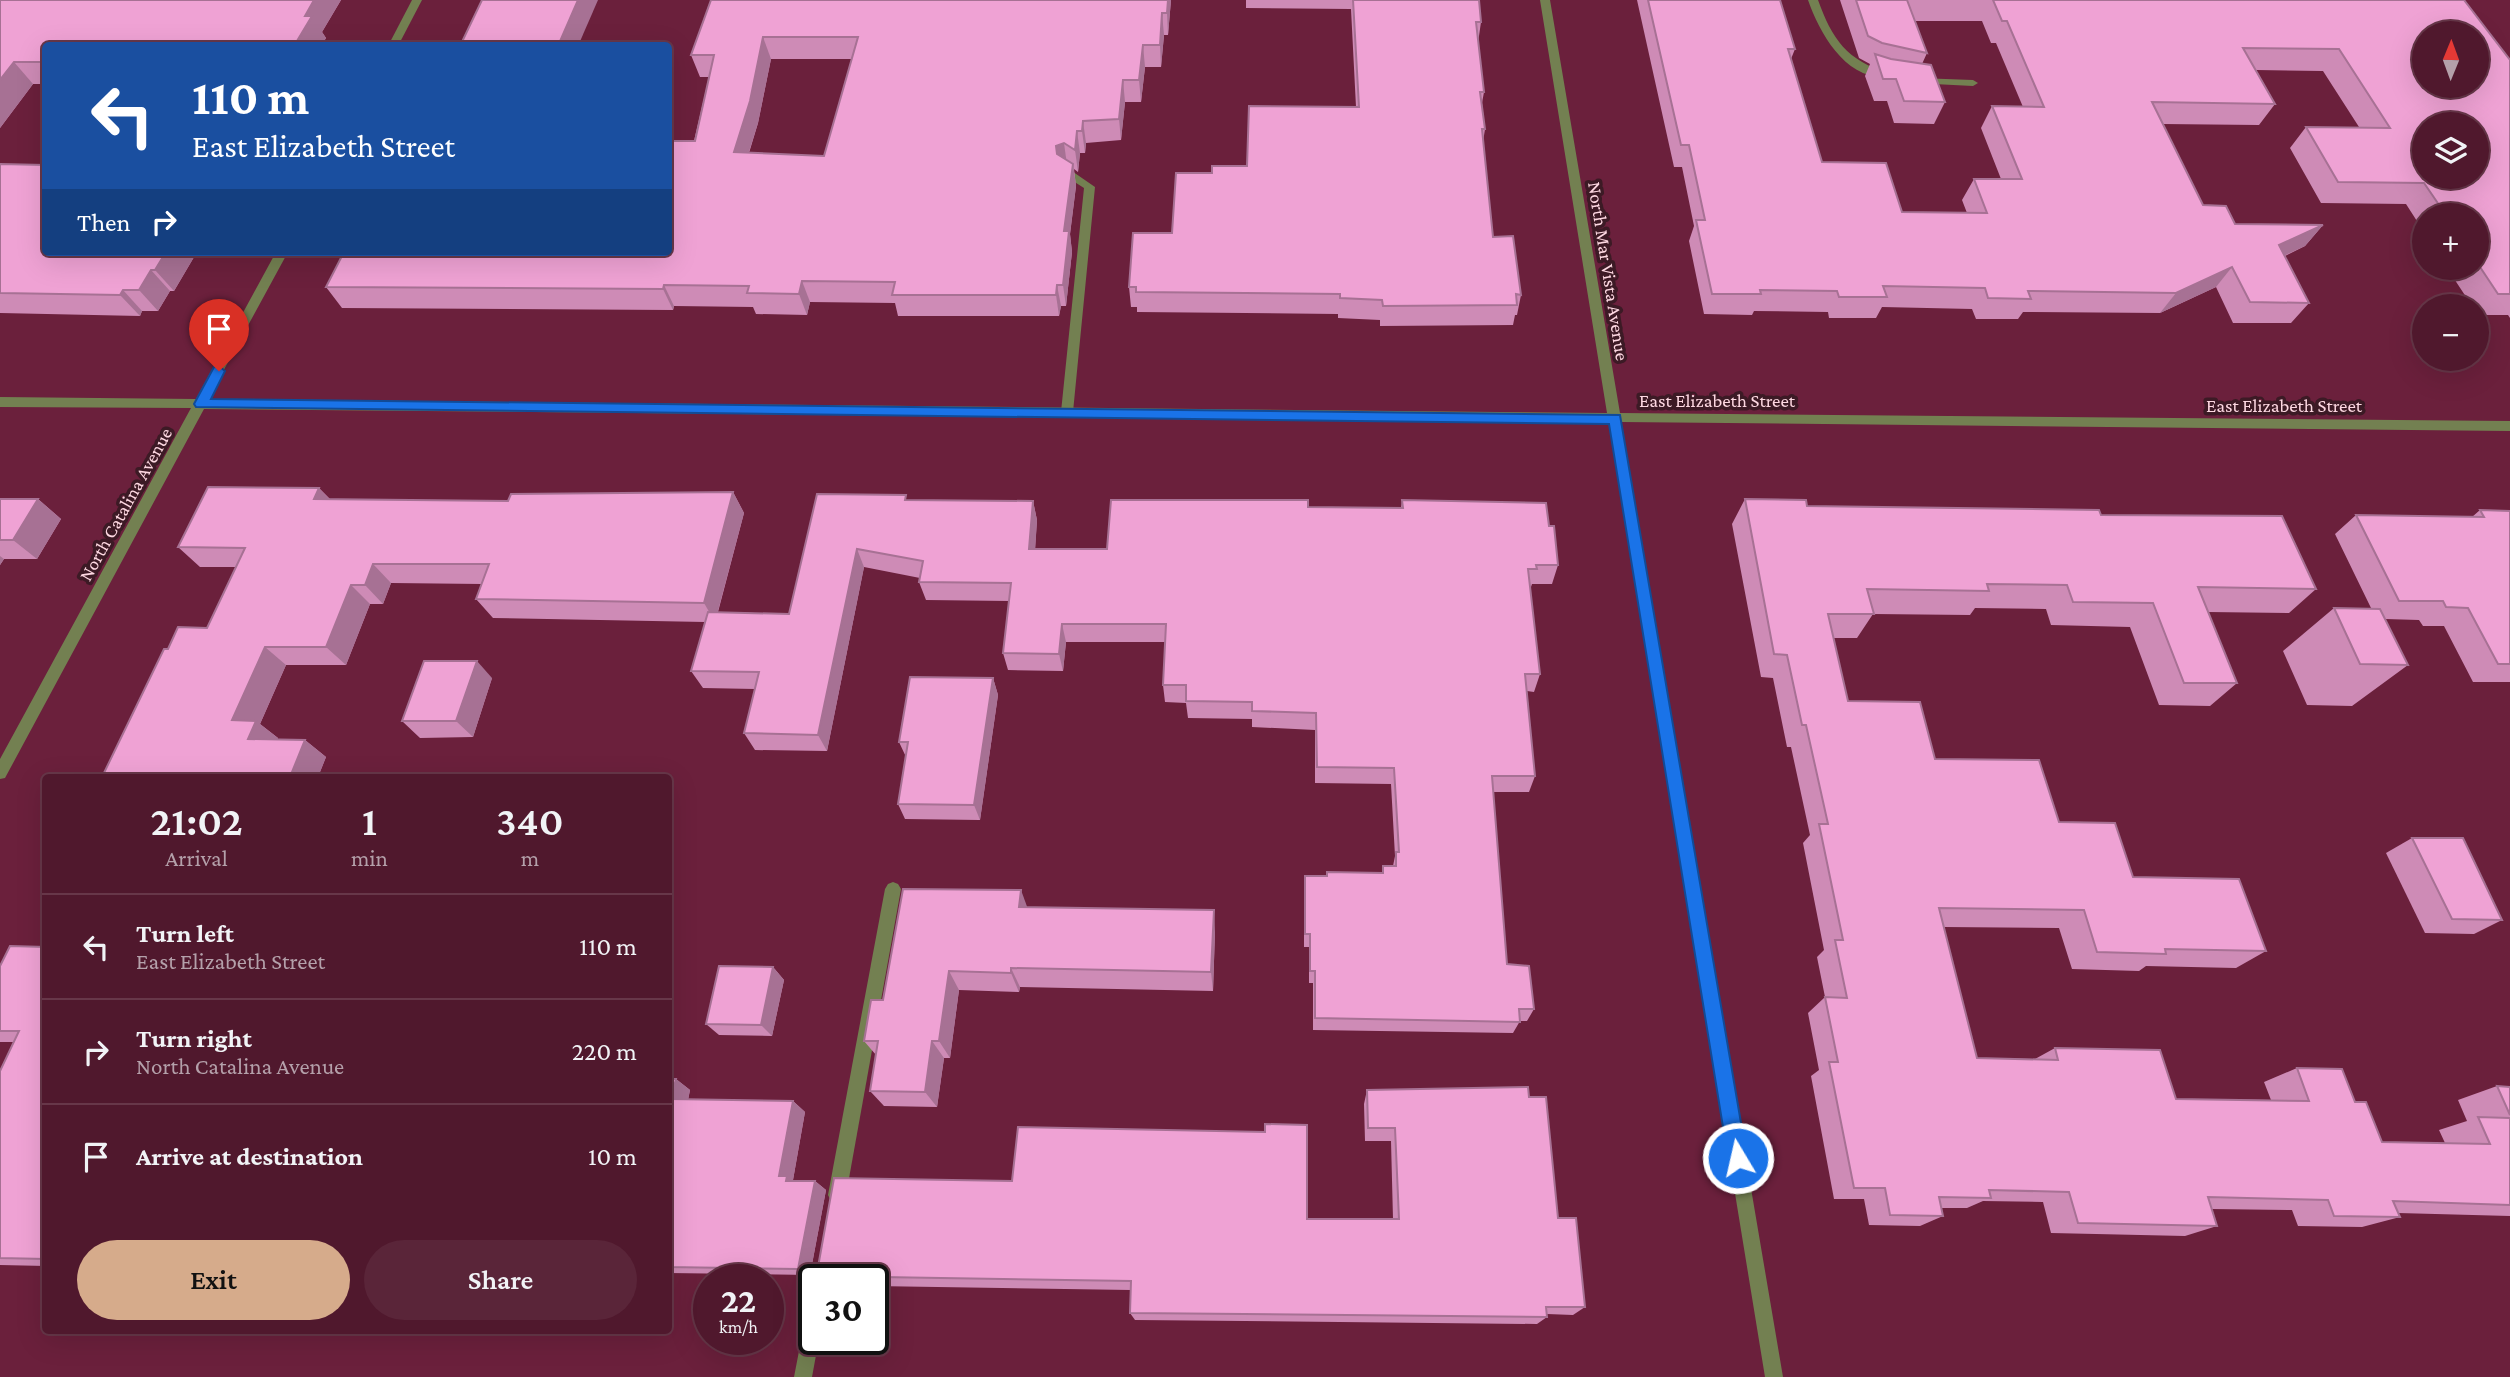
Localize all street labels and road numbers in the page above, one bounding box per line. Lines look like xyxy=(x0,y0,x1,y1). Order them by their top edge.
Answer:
street label: North Mar Vista Avenue xyxy=(1584,180,1633,362)
street label: East Elizabeth Street xyxy=(1639,390,1796,411)
street label: East Elizabeth Street xyxy=(2206,395,2363,416)
street label: North Catalina Avenue xyxy=(75,424,176,585)

